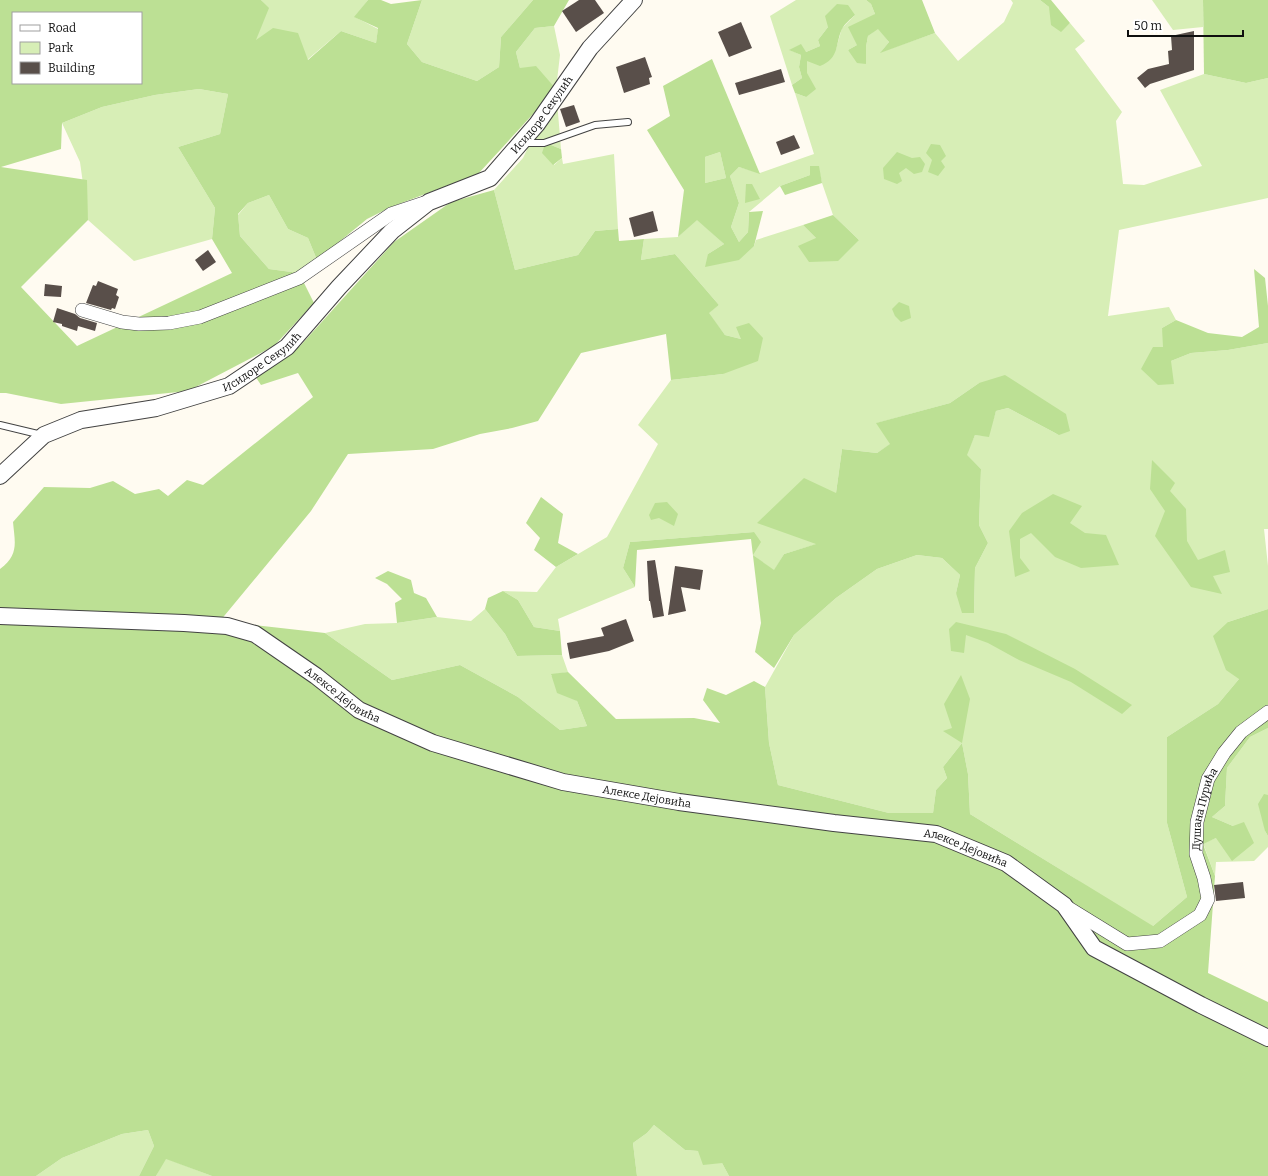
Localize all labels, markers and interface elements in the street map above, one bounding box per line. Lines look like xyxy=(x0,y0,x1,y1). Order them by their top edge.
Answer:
legend xyxy=(12,12,142,84)
scale bar xyxy=(1128,12,1243,38)
text: 50 m xyxy=(1134,19,1163,33)
text: Road xyxy=(48,21,76,35)
text: Park xyxy=(48,41,74,55)
text: Building xyxy=(48,61,95,75)
street label: Исидоре Секулић xyxy=(508,73,575,156)
street label: Исидоре Секулић xyxy=(221,329,304,394)
street label: Алексе Дејовића xyxy=(302,664,382,725)
street label: Душана Пурића xyxy=(1190,765,1220,851)
street label: Алексе Дејовића xyxy=(602,782,692,810)
street label: Алексе Дејовића xyxy=(923,826,1010,869)

